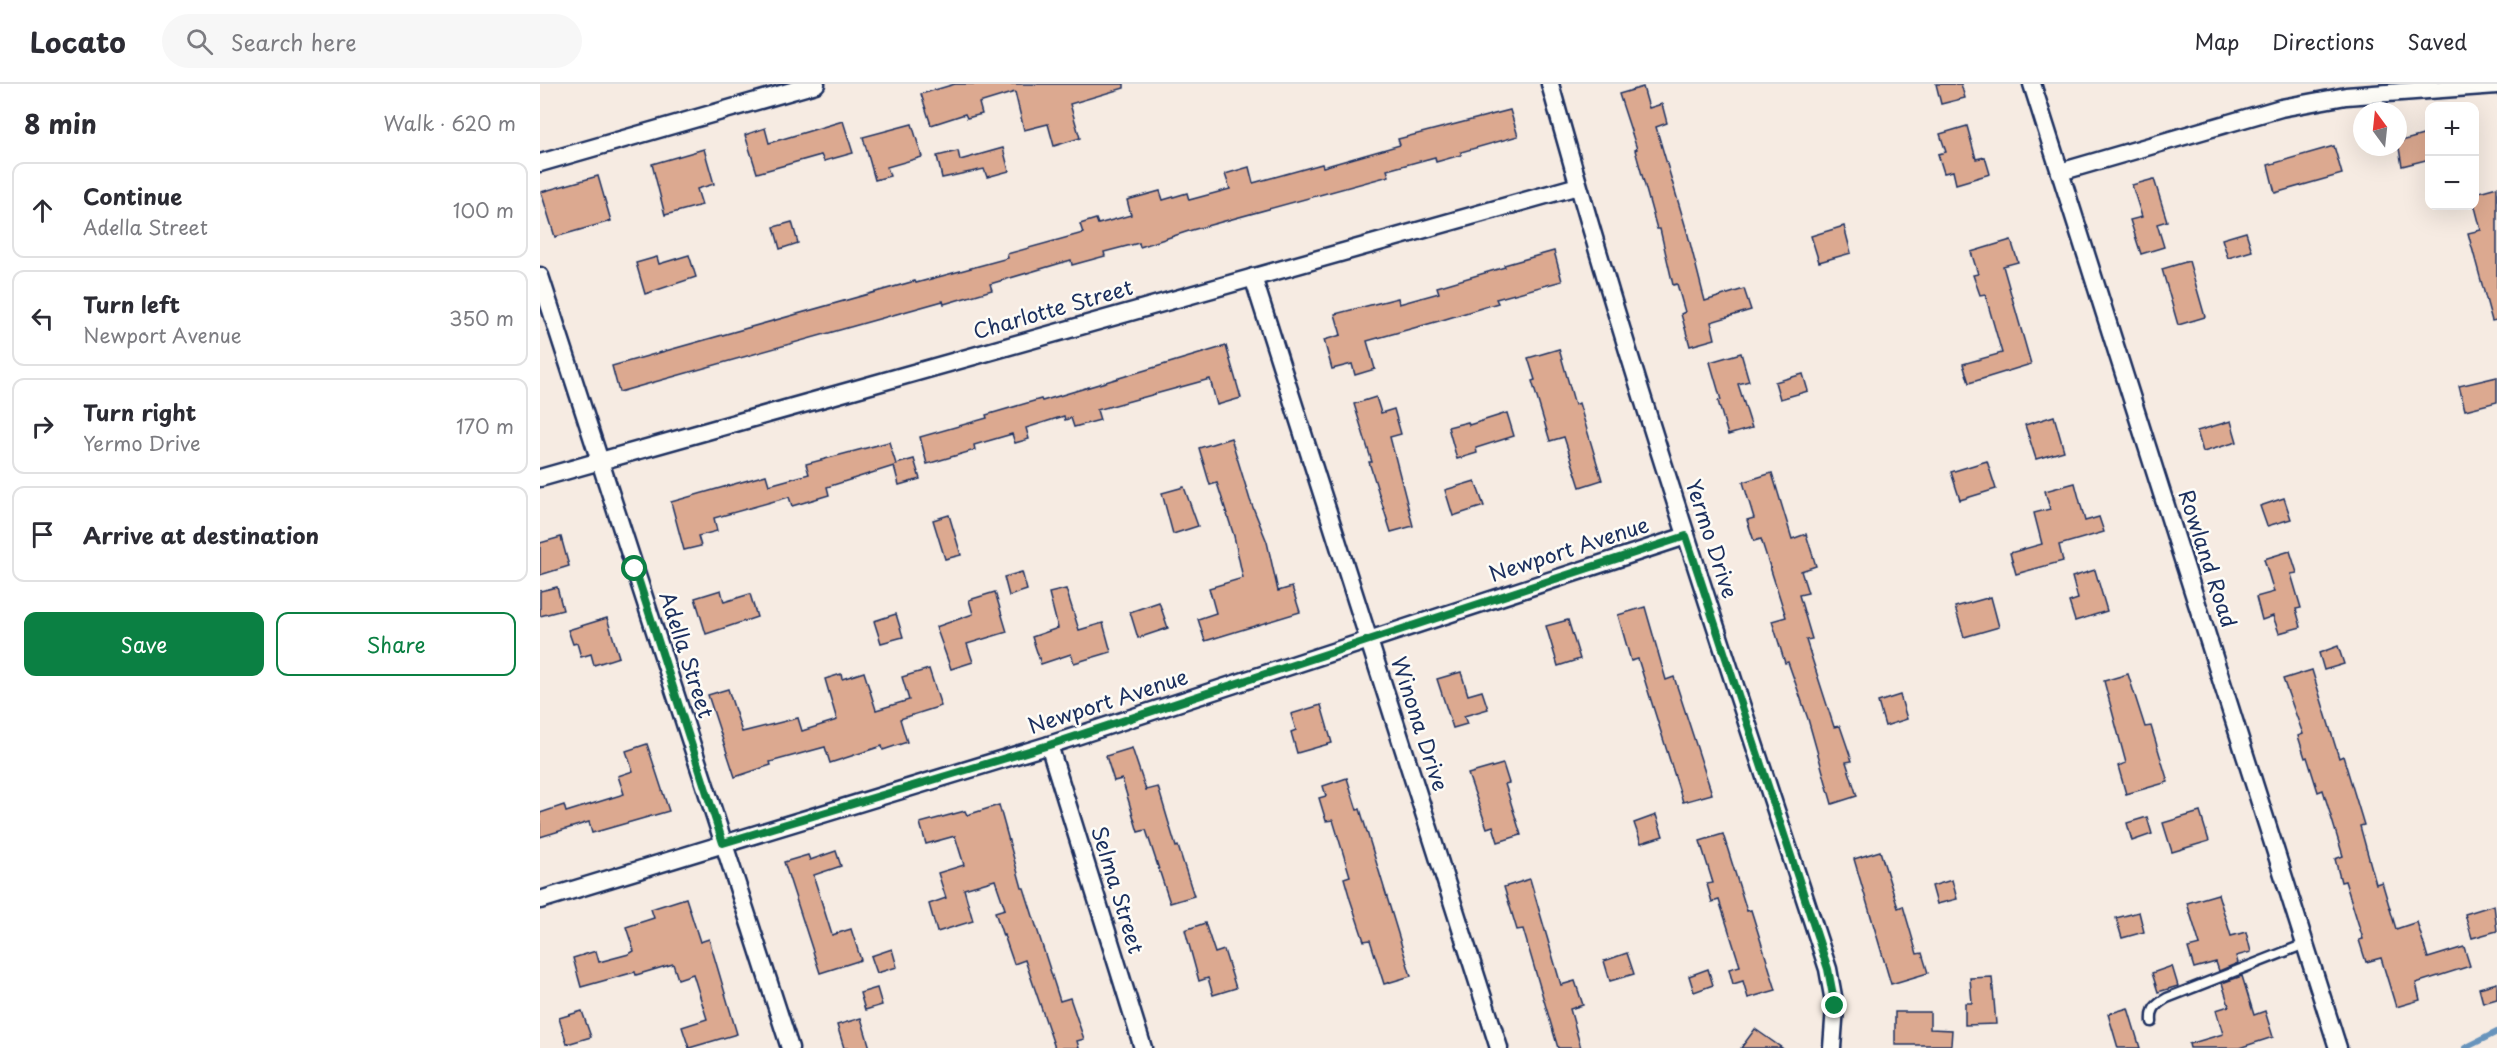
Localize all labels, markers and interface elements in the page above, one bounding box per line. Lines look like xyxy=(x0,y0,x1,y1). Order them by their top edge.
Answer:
search box xyxy=(162,14,582,68)
text: Locato xyxy=(30,20,126,63)
icon: search xyxy=(183,25,216,58)
text: Search here xyxy=(231,25,357,58)
text: Map xyxy=(2194,25,2239,57)
text: Directions xyxy=(2272,25,2374,57)
text: Saved xyxy=(2407,25,2467,57)
north arrow xyxy=(2353,102,2407,156)
map controls xyxy=(2425,102,2479,210)
button: + xyxy=(2425,102,2479,156)
text: 8 min xyxy=(24,104,97,143)
text: Walk · 620 m xyxy=(384,108,516,138)
button: − xyxy=(2425,156,2479,210)
text: Continue xyxy=(83,179,182,212)
icon: ahead xyxy=(26,194,59,227)
text: 100 m xyxy=(453,195,514,225)
text: Adella Street xyxy=(83,212,208,242)
street label: Charlotte Street xyxy=(969,270,1136,346)
text: Turn left xyxy=(83,287,180,320)
icon: left xyxy=(26,302,59,335)
text: 350 m xyxy=(449,303,514,333)
text: Newport Avenue xyxy=(83,320,242,350)
text: Turn right xyxy=(83,395,196,428)
icon: right xyxy=(26,410,59,443)
text: 170 m xyxy=(456,411,514,441)
text: Yermo Drive xyxy=(83,428,201,458)
street label: Yermo Drive xyxy=(1679,475,1747,602)
street label: Rowland Road xyxy=(2172,485,2246,631)
street label: Newport Avenue xyxy=(1484,507,1653,589)
icon: arrive xyxy=(26,518,59,551)
text: Arrive at destination xyxy=(83,518,319,551)
route start xyxy=(621,555,647,581)
street label: Adella Street xyxy=(652,587,723,722)
button: Save xyxy=(24,612,264,676)
button: Share xyxy=(276,612,516,676)
street label: Winona Drive xyxy=(1384,652,1458,795)
street label: Newport Avenue xyxy=(1023,659,1192,741)
street label: Selma Street xyxy=(1084,822,1153,957)
route end xyxy=(1821,992,1847,1018)

